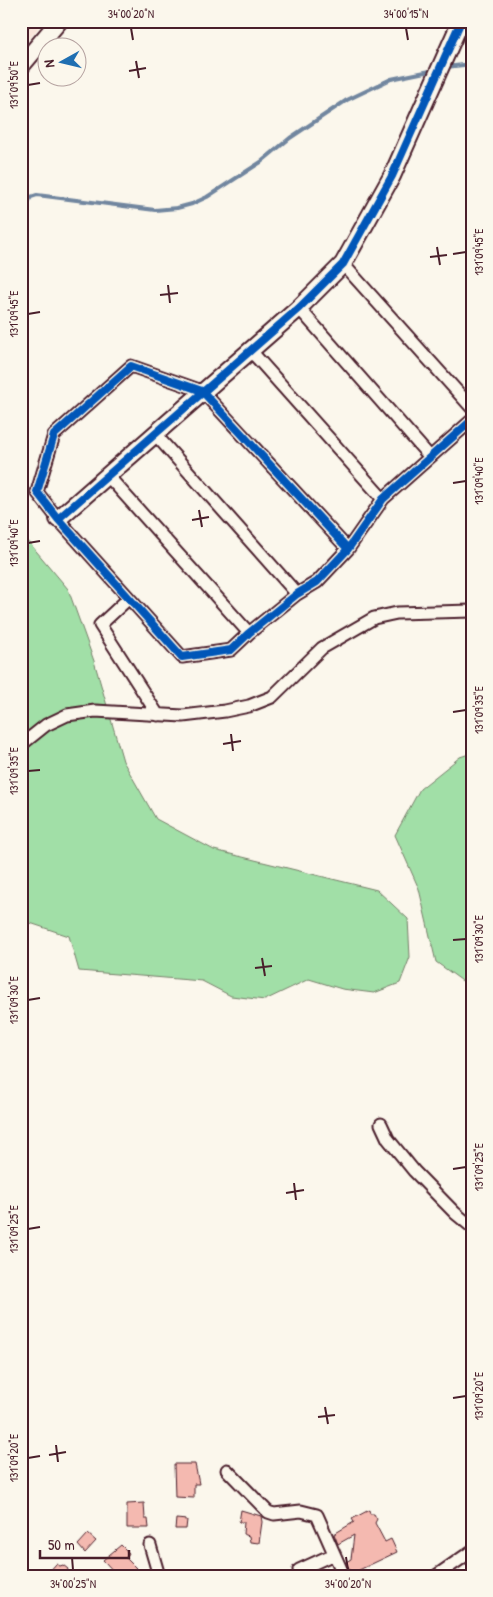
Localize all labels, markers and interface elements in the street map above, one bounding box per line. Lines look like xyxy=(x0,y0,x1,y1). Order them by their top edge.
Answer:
text: 34°00'20"N xyxy=(108,5,154,22)
text: 34°00'15"N xyxy=(384,5,428,22)
north arrow xyxy=(38,38,88,88)
text: N xyxy=(39,58,59,69)
text: 131°09'50"E xyxy=(5,60,22,109)
text: 131°09'45"E xyxy=(470,228,487,276)
text: 131°09'45"E xyxy=(5,290,22,338)
text: 131°09'40"E xyxy=(470,457,487,505)
text: 131°09'40"E xyxy=(5,519,22,567)
text: 131°09'35"E xyxy=(470,685,487,734)
text: 131°09'35"E xyxy=(5,746,22,795)
text: 131°09'30"E xyxy=(470,914,487,963)
text: 131°09'30"E xyxy=(5,975,22,1024)
text: 131°09'25"E xyxy=(470,1142,487,1191)
text: 131°09'25"E xyxy=(5,1204,22,1253)
text: 131°09'20"E xyxy=(470,1371,487,1420)
text: 131°09'20"E xyxy=(5,1433,22,1482)
scale bar xyxy=(40,1527,129,1559)
text: 50 m xyxy=(48,1534,75,1555)
text: 34°00'25"N xyxy=(50,1575,96,1592)
text: 34°00'20"N xyxy=(325,1575,371,1592)

